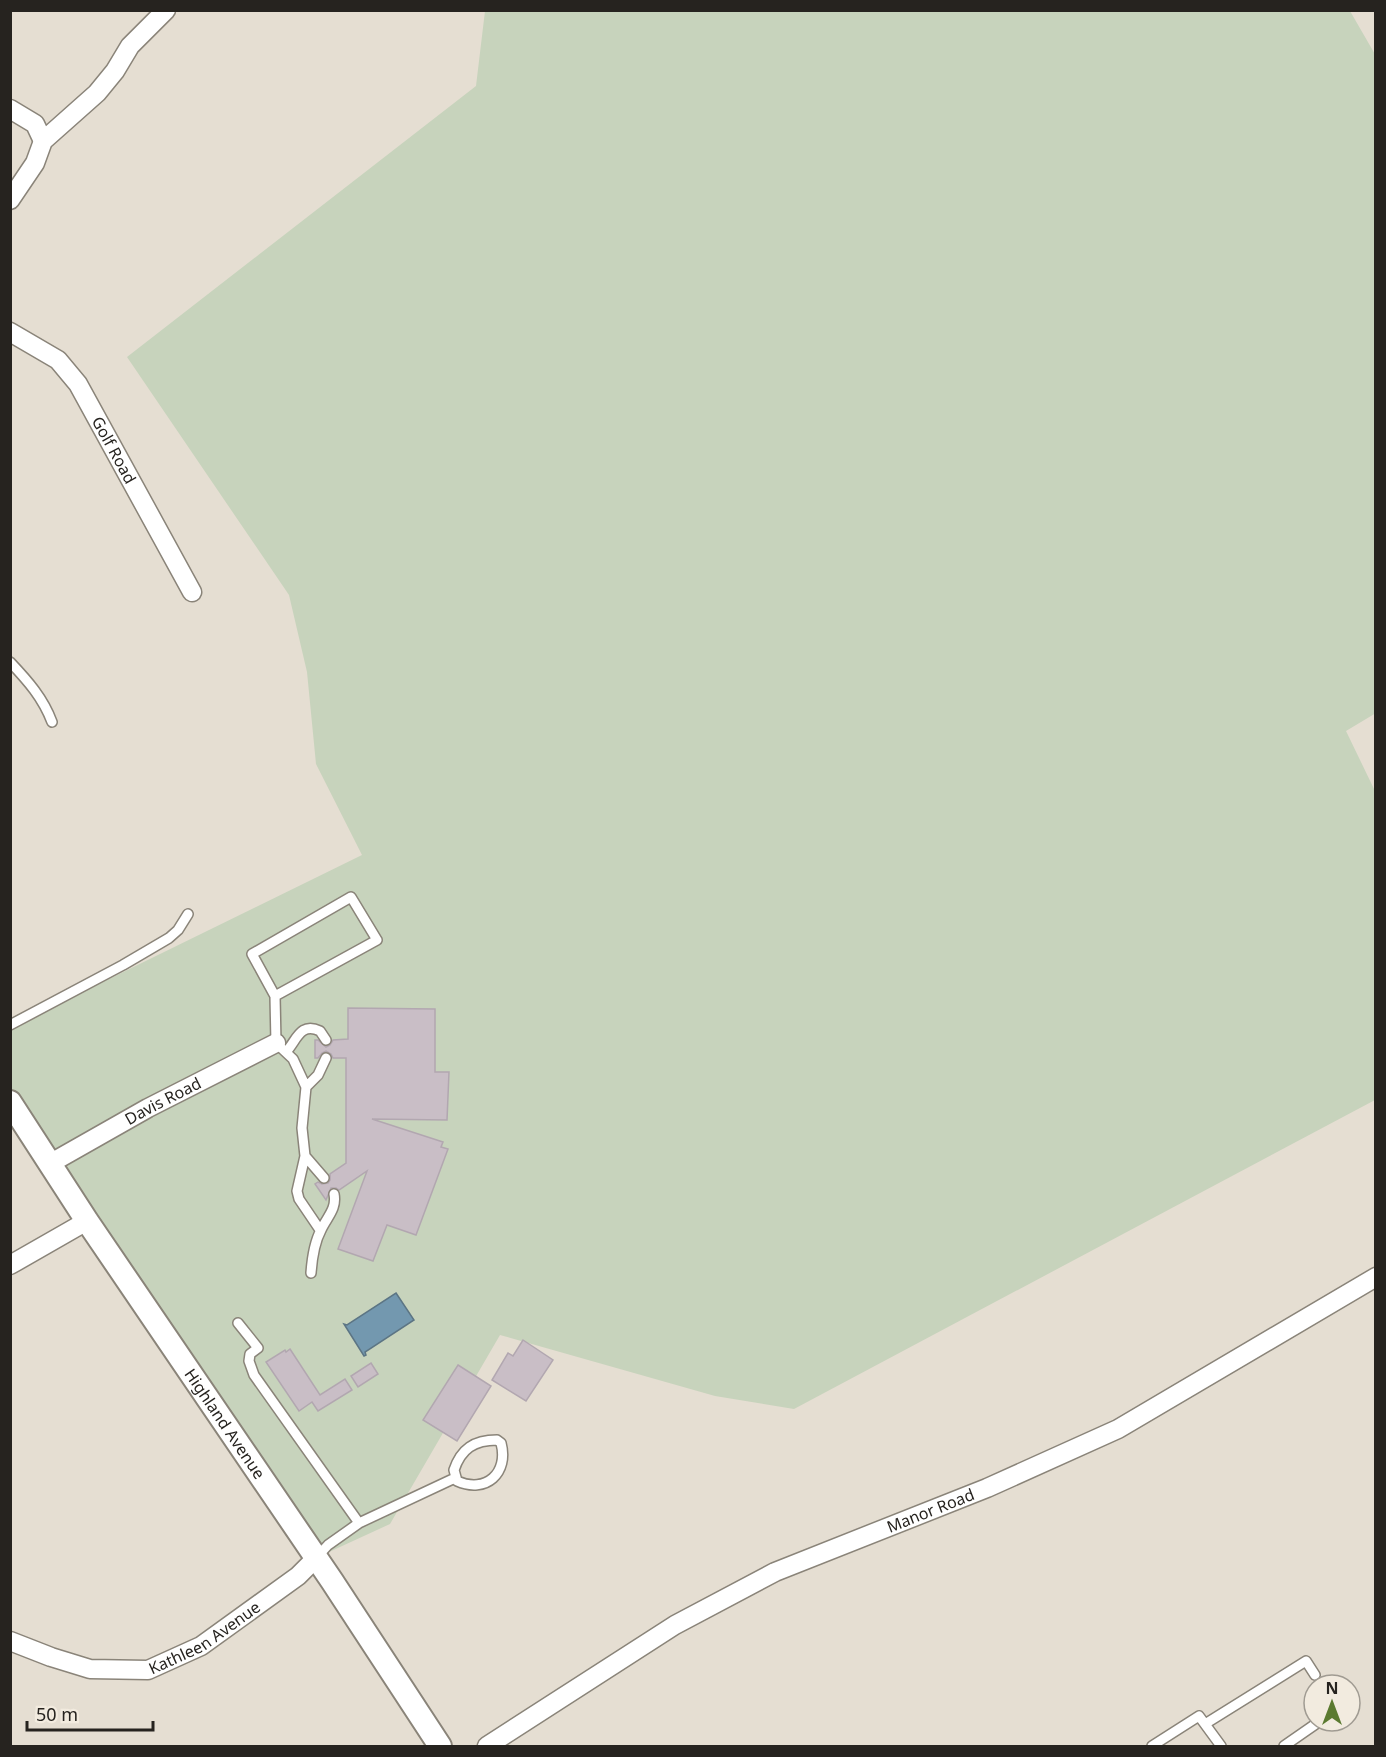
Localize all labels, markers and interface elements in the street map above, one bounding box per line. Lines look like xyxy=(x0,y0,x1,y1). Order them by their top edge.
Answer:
street label: Golf Road xyxy=(87,412,141,488)
street label: Davis Road xyxy=(121,1072,205,1130)
street label: Highland Avenue xyxy=(180,1364,270,1483)
street label: Manor Road xyxy=(884,1483,977,1538)
street label: Kathleen Avenue xyxy=(145,1596,265,1679)
north arrow xyxy=(1302,1673,1362,1733)
text: N xyxy=(1325,1677,1339,1699)
scale bar xyxy=(27,1694,153,1732)
text: 50 m xyxy=(36,1702,78,1726)

